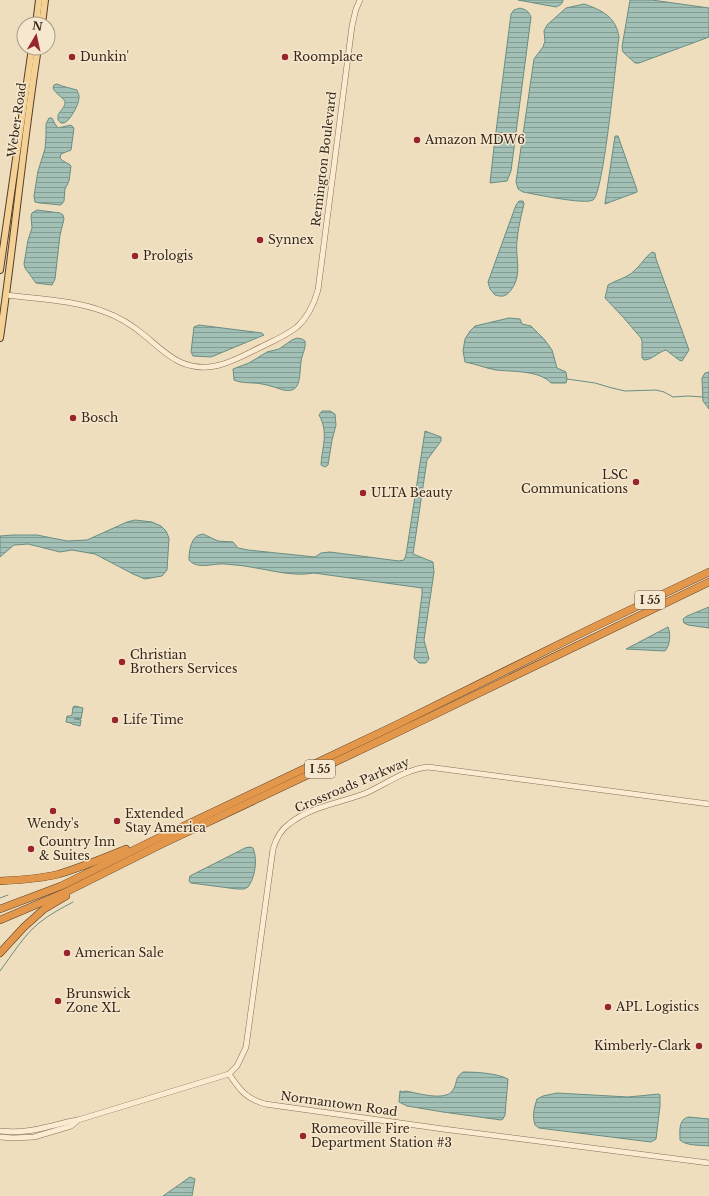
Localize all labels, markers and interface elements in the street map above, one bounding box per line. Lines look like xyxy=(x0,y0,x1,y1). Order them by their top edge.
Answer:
north arrow xyxy=(16,16,56,56)
text: N xyxy=(31,18,44,34)
place label: Dunkin' xyxy=(80,49,129,64)
place label: Roomplace xyxy=(293,49,363,64)
marker: Dunkin' xyxy=(67,52,77,62)
marker: Roomplace xyxy=(280,52,290,62)
street label: Weber Road xyxy=(4,81,29,159)
street label: Remington Boulevard xyxy=(308,91,339,227)
place label: Amazon MDW6 xyxy=(424,132,525,147)
marker: Amazon MDW6 xyxy=(412,135,422,145)
place label: Synnex xyxy=(268,232,315,247)
marker: Synnex xyxy=(255,235,265,245)
place label: Prologis xyxy=(143,248,193,263)
marker: Prologis xyxy=(130,251,140,261)
place label: Bosch xyxy=(81,410,118,425)
marker: Bosch xyxy=(68,413,78,423)
place label: LSC Communications xyxy=(521,467,628,496)
marker: LSC Communications xyxy=(631,477,641,487)
place label: ULTA Beauty xyxy=(371,485,453,500)
marker: ULTA Beauty xyxy=(358,488,368,498)
road number: I 55 xyxy=(635,591,665,609)
place label: Christian Brothers Services xyxy=(130,647,237,676)
marker: Christian Brothers Services xyxy=(117,657,127,667)
place label: Life Time xyxy=(123,712,184,727)
marker: Life Time xyxy=(110,715,120,725)
street label: Crossroads Parkway xyxy=(292,753,412,815)
road number: I 55 xyxy=(305,760,335,778)
marker: Wendy's xyxy=(48,806,58,816)
place label: Extended Stay America xyxy=(125,806,206,835)
place label: Wendy's xyxy=(26,816,79,831)
marker: Extended Stay America xyxy=(112,816,122,826)
place label: Country Inn & Suites xyxy=(39,834,115,863)
marker: Country Inn & Suites xyxy=(26,844,36,854)
place label: American Sale xyxy=(74,945,164,960)
marker: American Sale xyxy=(62,948,72,958)
place label: Brunswick Zone XL xyxy=(66,986,131,1015)
marker: Brunswick Zone XL xyxy=(53,996,63,1006)
place label: APL Logistics xyxy=(615,999,699,1014)
marker: APL Logistics xyxy=(603,1002,613,1012)
place label: Kimberly-Clark xyxy=(594,1038,692,1053)
marker: Kimberly-Clark xyxy=(694,1041,704,1051)
street label: Normantown Road xyxy=(280,1088,398,1119)
place label: Romeoville Fire Department Station #3 xyxy=(311,1121,452,1150)
marker: Romeoville Fire Department Station #3 xyxy=(298,1131,308,1141)

